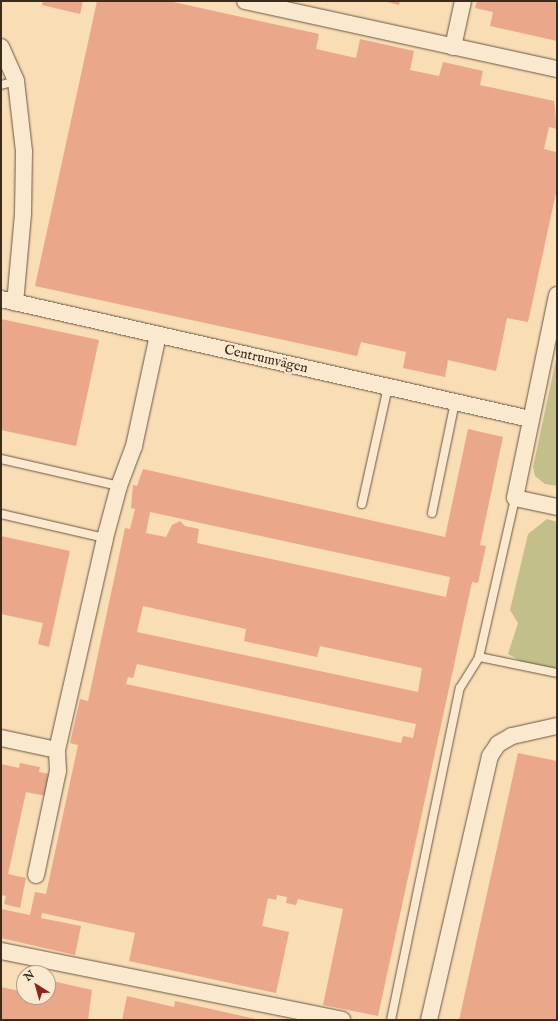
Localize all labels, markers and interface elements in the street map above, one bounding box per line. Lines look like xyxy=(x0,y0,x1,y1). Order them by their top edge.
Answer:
street label: Centrumvägen xyxy=(223,341,309,377)
north arrow xyxy=(16,965,56,1005)
text: N xyxy=(21,968,37,985)

